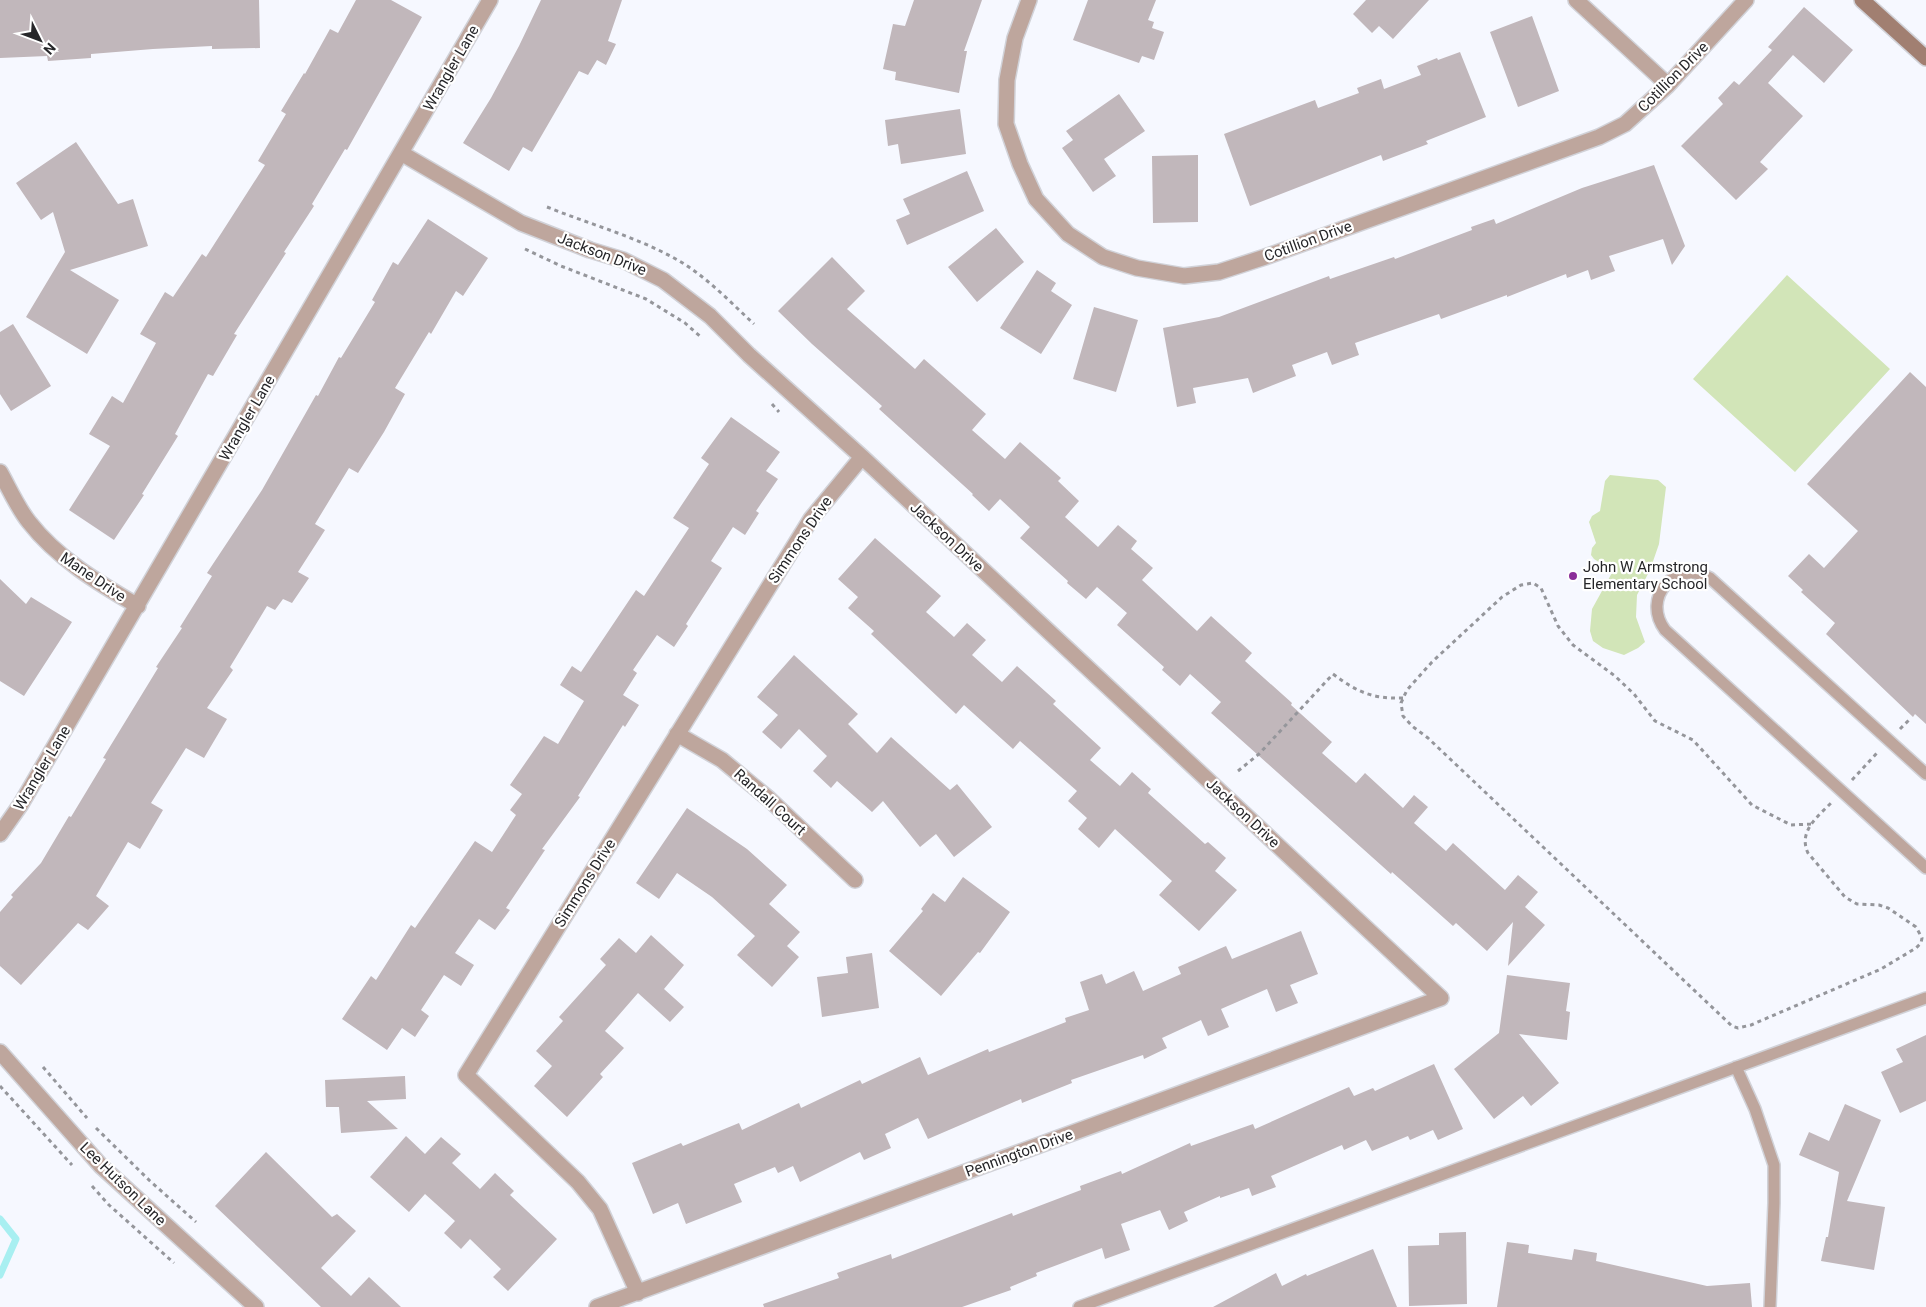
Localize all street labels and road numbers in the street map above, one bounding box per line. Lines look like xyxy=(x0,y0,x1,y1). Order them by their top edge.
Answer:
street label: Wrangler Lane xyxy=(419,22,483,114)
street label: Cotillion Drive xyxy=(1634,38,1712,116)
street label: Cotillion Drive xyxy=(1262,217,1354,265)
street label: Jackson Drive xyxy=(555,229,649,279)
street label: Wrangler Lane xyxy=(215,372,279,464)
street label: Simmons Drive xyxy=(764,493,836,587)
street label: Jackson Drive xyxy=(907,498,988,576)
street label: Mane Drive xyxy=(57,549,129,605)
street label: Wrangler Lane xyxy=(10,722,74,814)
street label: Randall Court xyxy=(730,765,810,839)
street label: Jackson Drive xyxy=(1203,774,1284,852)
street label: Simmons Drive xyxy=(551,835,619,931)
street label: Pennington Drive xyxy=(963,1125,1075,1181)
street label: Lee Hutson Lane xyxy=(76,1138,170,1230)

